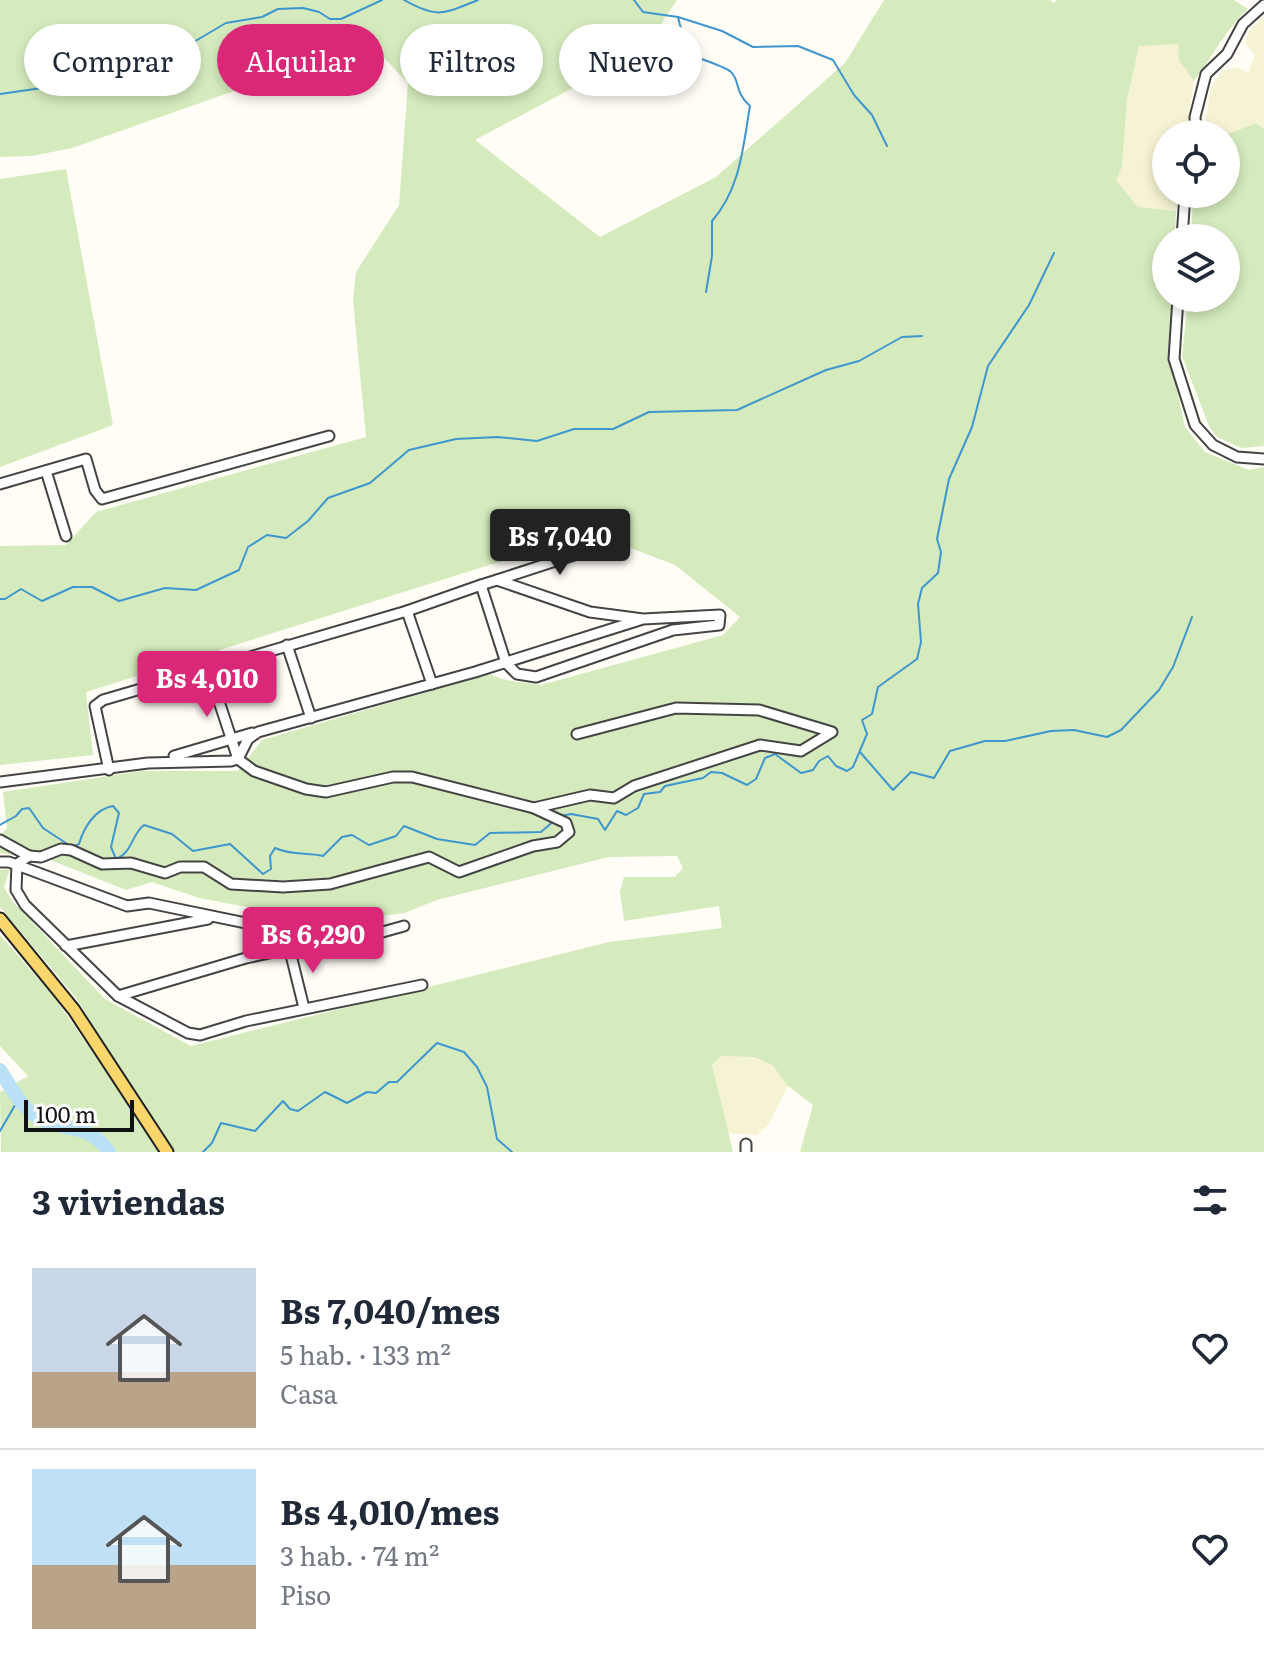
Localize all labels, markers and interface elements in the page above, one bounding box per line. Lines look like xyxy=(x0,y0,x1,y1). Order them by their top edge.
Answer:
chip: Comprar xyxy=(24,24,201,96)
chip: Alquilar xyxy=(217,24,384,96)
chip: Filtros xyxy=(400,24,543,96)
chip: Nuevo xyxy=(559,24,702,96)
map controls xyxy=(1152,120,1240,312)
button: locate xyxy=(1152,120,1240,208)
button: layers xyxy=(1152,224,1240,312)
pin: Bs 7,040 xyxy=(477,509,643,577)
text: Bs 7,040 xyxy=(508,515,612,554)
pin: Bs 4,010 xyxy=(124,651,290,719)
text: Bs 4,010 xyxy=(155,657,259,696)
pin: Bs 6,290 xyxy=(230,907,396,975)
text: Bs 6,290 xyxy=(261,913,365,952)
scale bar xyxy=(24,1096,134,1132)
text: 100 m xyxy=(36,1097,96,1130)
text: 3 viviendas xyxy=(32,1175,225,1225)
icon: filters xyxy=(1188,1178,1232,1222)
text: Bs 7,040/mes xyxy=(280,1284,500,1334)
icon: home xyxy=(96,1300,192,1396)
icon: heart xyxy=(1188,1326,1232,1370)
text: 5 hab. · 133 m² xyxy=(280,1334,451,1373)
text: Casa xyxy=(280,1373,337,1412)
text: Bs 4,010/mes xyxy=(280,1485,499,1535)
icon: home xyxy=(96,1501,192,1597)
icon: heart xyxy=(1188,1527,1232,1571)
text: 3 hab. · 74 m² xyxy=(280,1535,439,1574)
text: Piso xyxy=(280,1574,331,1613)

